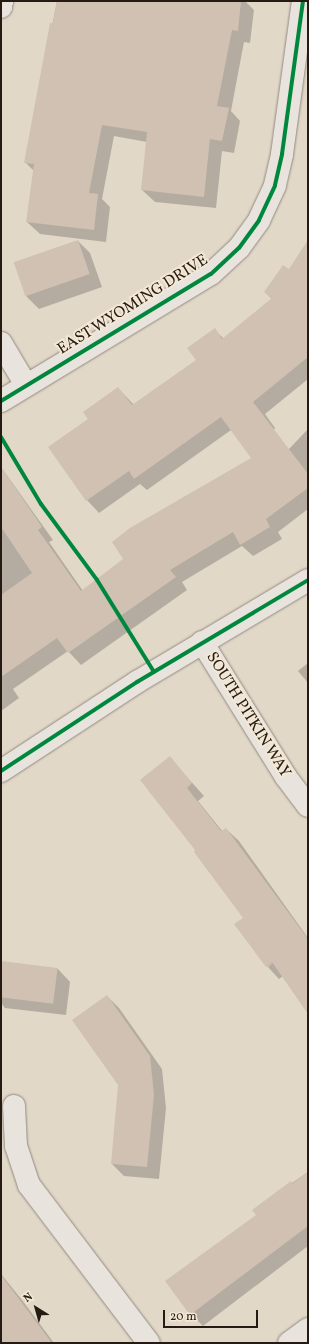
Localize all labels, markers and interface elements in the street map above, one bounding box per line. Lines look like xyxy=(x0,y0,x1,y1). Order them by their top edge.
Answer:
street label: EAST WYOMING DRIVE xyxy=(54,251,212,359)
street label: SOUTH PITKIN WAY xyxy=(201,648,295,782)
north arrow xyxy=(16,1288,56,1328)
text: N xyxy=(21,1290,36,1306)
scale bar xyxy=(165,1302,260,1328)
text: 20 m xyxy=(170,1309,197,1325)

